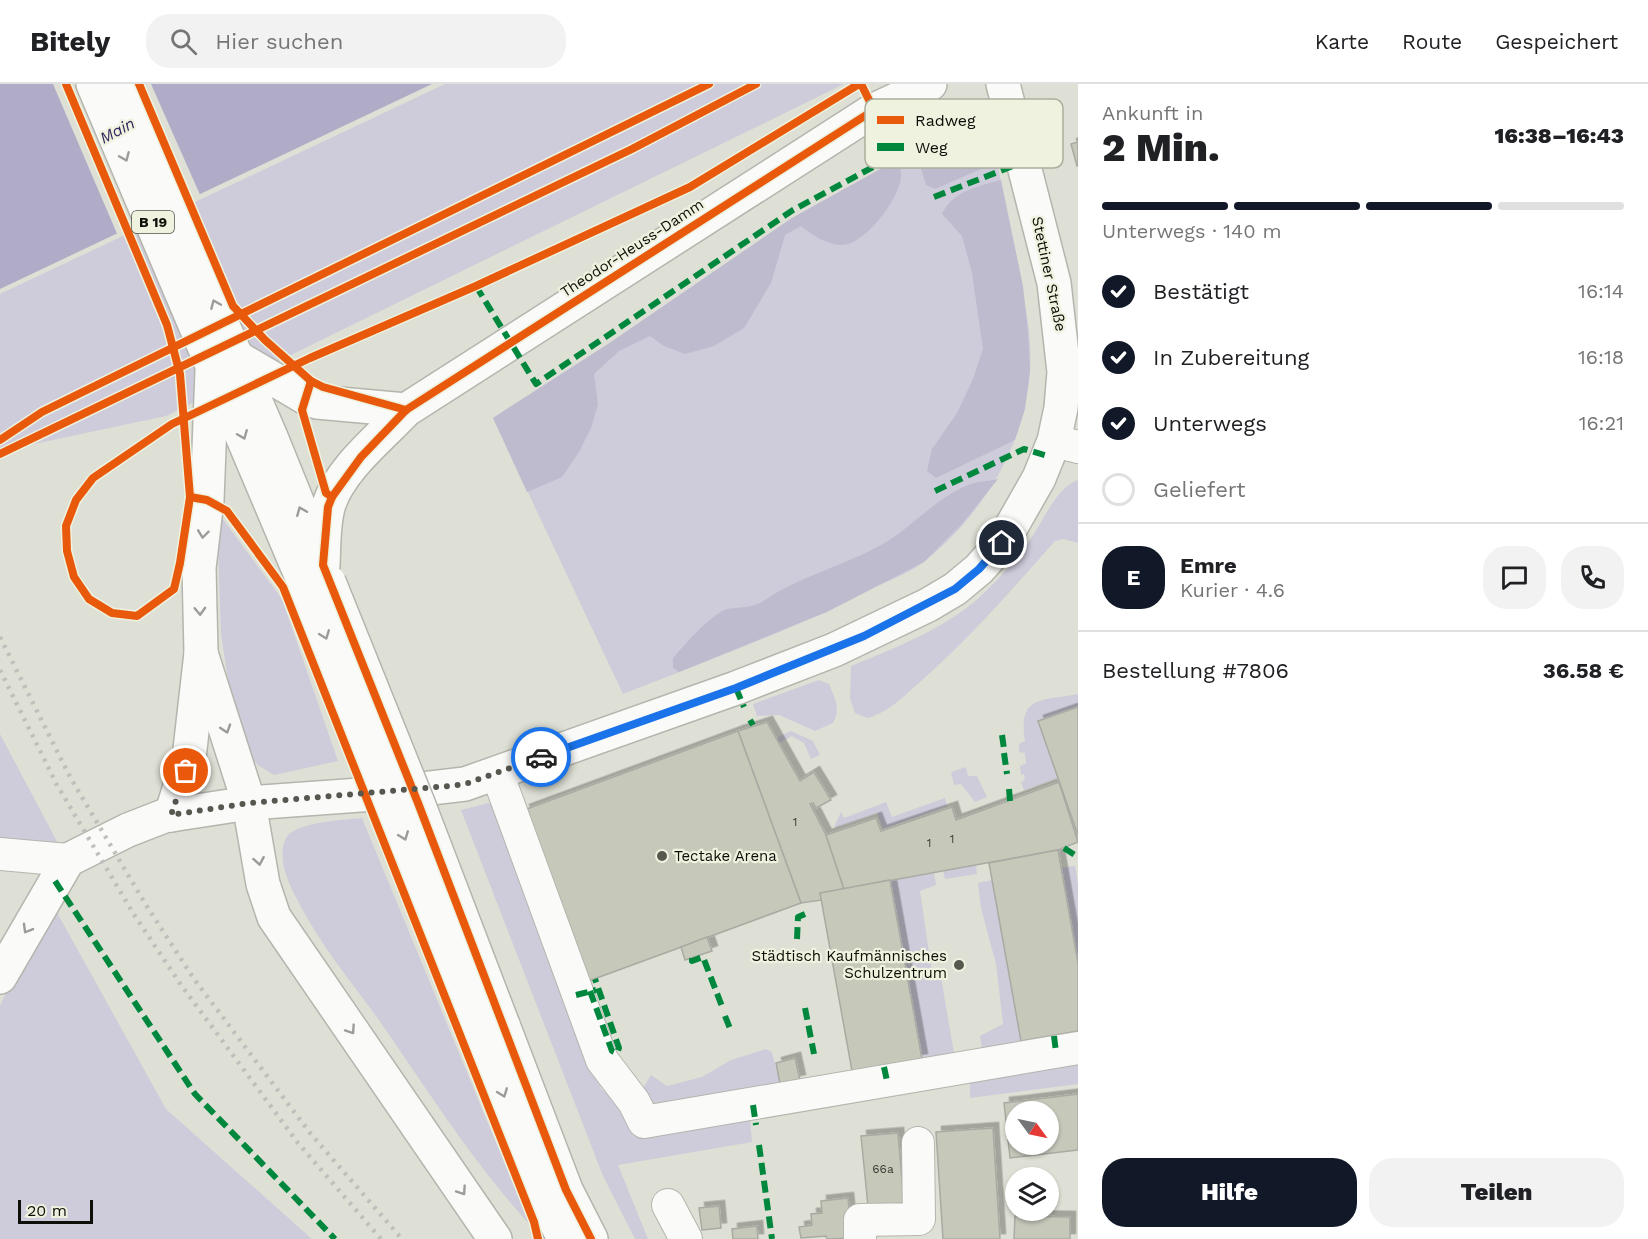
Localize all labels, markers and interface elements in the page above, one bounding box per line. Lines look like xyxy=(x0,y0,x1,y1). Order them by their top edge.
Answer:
search box xyxy=(146,14,566,68)
text: Bitely xyxy=(30,25,110,58)
icon: search xyxy=(167,25,200,58)
text: Hier suchen xyxy=(215,29,343,54)
text: Karte xyxy=(1315,29,1369,54)
text: Route xyxy=(1402,29,1462,54)
text: Gespeichert xyxy=(1495,29,1618,54)
legend xyxy=(865,99,1063,168)
text: Ankunft in xyxy=(1102,101,1203,125)
text: Radweg xyxy=(915,111,976,130)
water label: Main xyxy=(97,113,138,147)
text: 16:38–16:43 xyxy=(1495,123,1624,148)
text: 2 Min. xyxy=(1102,125,1220,170)
text: Weg xyxy=(915,138,948,157)
one-way arrow xyxy=(118,150,130,161)
street label: Theodor-Heuss-Damm xyxy=(557,195,707,301)
road number: B 19 xyxy=(132,211,174,233)
street label: Stettiner Straße xyxy=(1028,215,1070,333)
text: Unterwegs · 140 m xyxy=(1102,219,1282,243)
icon: check xyxy=(1102,275,1135,308)
text: Bestätigt xyxy=(1153,279,1249,304)
text: 16:14 xyxy=(1578,279,1624,303)
one-way arrow xyxy=(210,299,222,310)
icon: check xyxy=(1102,341,1135,374)
text: In Zubereitung xyxy=(1153,345,1309,370)
text: 16:18 xyxy=(1578,345,1624,369)
icon: check xyxy=(1102,407,1135,440)
text: Unterwegs xyxy=(1153,411,1267,436)
text: 16:21 xyxy=(1579,411,1624,435)
one-way arrow xyxy=(236,429,248,440)
text: Geliefert xyxy=(1153,477,1245,502)
one-way arrow xyxy=(296,506,308,517)
pin xyxy=(976,517,1027,568)
icon: home xyxy=(985,526,1018,559)
one-way arrow xyxy=(197,529,210,538)
button: chat xyxy=(1483,546,1546,609)
button: phone xyxy=(1561,546,1624,609)
text: Emre xyxy=(1180,553,1237,578)
text: E xyxy=(1127,565,1140,590)
text: Kurier · 4.6 xyxy=(1180,578,1285,602)
one-way arrow xyxy=(194,606,207,615)
one-way arrow xyxy=(317,629,330,640)
text: Bestellung #7806 xyxy=(1102,658,1289,683)
text: 36.58 € xyxy=(1543,658,1624,683)
one-way arrow xyxy=(218,723,231,734)
courier xyxy=(511,727,571,787)
icon: car xyxy=(525,741,558,774)
pin xyxy=(160,745,211,796)
icon: bag xyxy=(169,754,202,787)
house number: 1 xyxy=(793,815,797,829)
one-way arrow xyxy=(396,830,409,841)
house number: 1 xyxy=(950,832,954,846)
house number: 1 xyxy=(927,836,931,850)
place label: Tectake Arena xyxy=(674,847,777,865)
marker: Tectake Arena xyxy=(655,849,669,863)
one-way arrow xyxy=(252,856,265,866)
one-way arrow xyxy=(23,922,35,933)
place label: Städtisch Kaufmännisches Schulzentrum xyxy=(751,947,947,982)
marker: Städtisch Kaufmännisches Schulzentrum xyxy=(952,958,966,972)
one-way arrow xyxy=(344,1024,356,1034)
one-way arrow xyxy=(496,1087,508,1098)
north arrow xyxy=(1005,1101,1059,1155)
map controls xyxy=(1005,1101,1059,1221)
button: Hilfe xyxy=(1102,1158,1357,1227)
button: Teilen xyxy=(1369,1158,1624,1227)
house number: 66a xyxy=(872,1162,894,1176)
button: layers xyxy=(1005,1167,1059,1221)
one-way arrow xyxy=(455,1184,466,1195)
scale bar xyxy=(18,1197,93,1224)
text: 20 m xyxy=(27,1201,67,1220)

